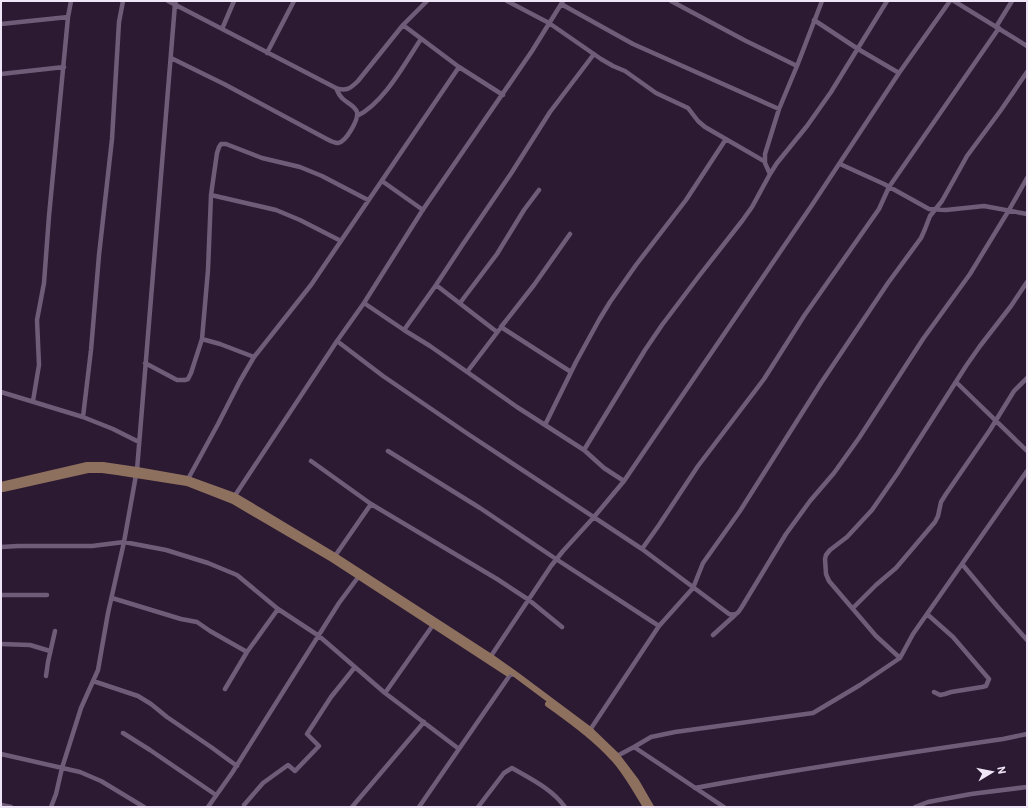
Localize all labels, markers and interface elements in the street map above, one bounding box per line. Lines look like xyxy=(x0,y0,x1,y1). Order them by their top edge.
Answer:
north arrow xyxy=(972,752,1012,792)
text: N xyxy=(995,765,1009,775)

